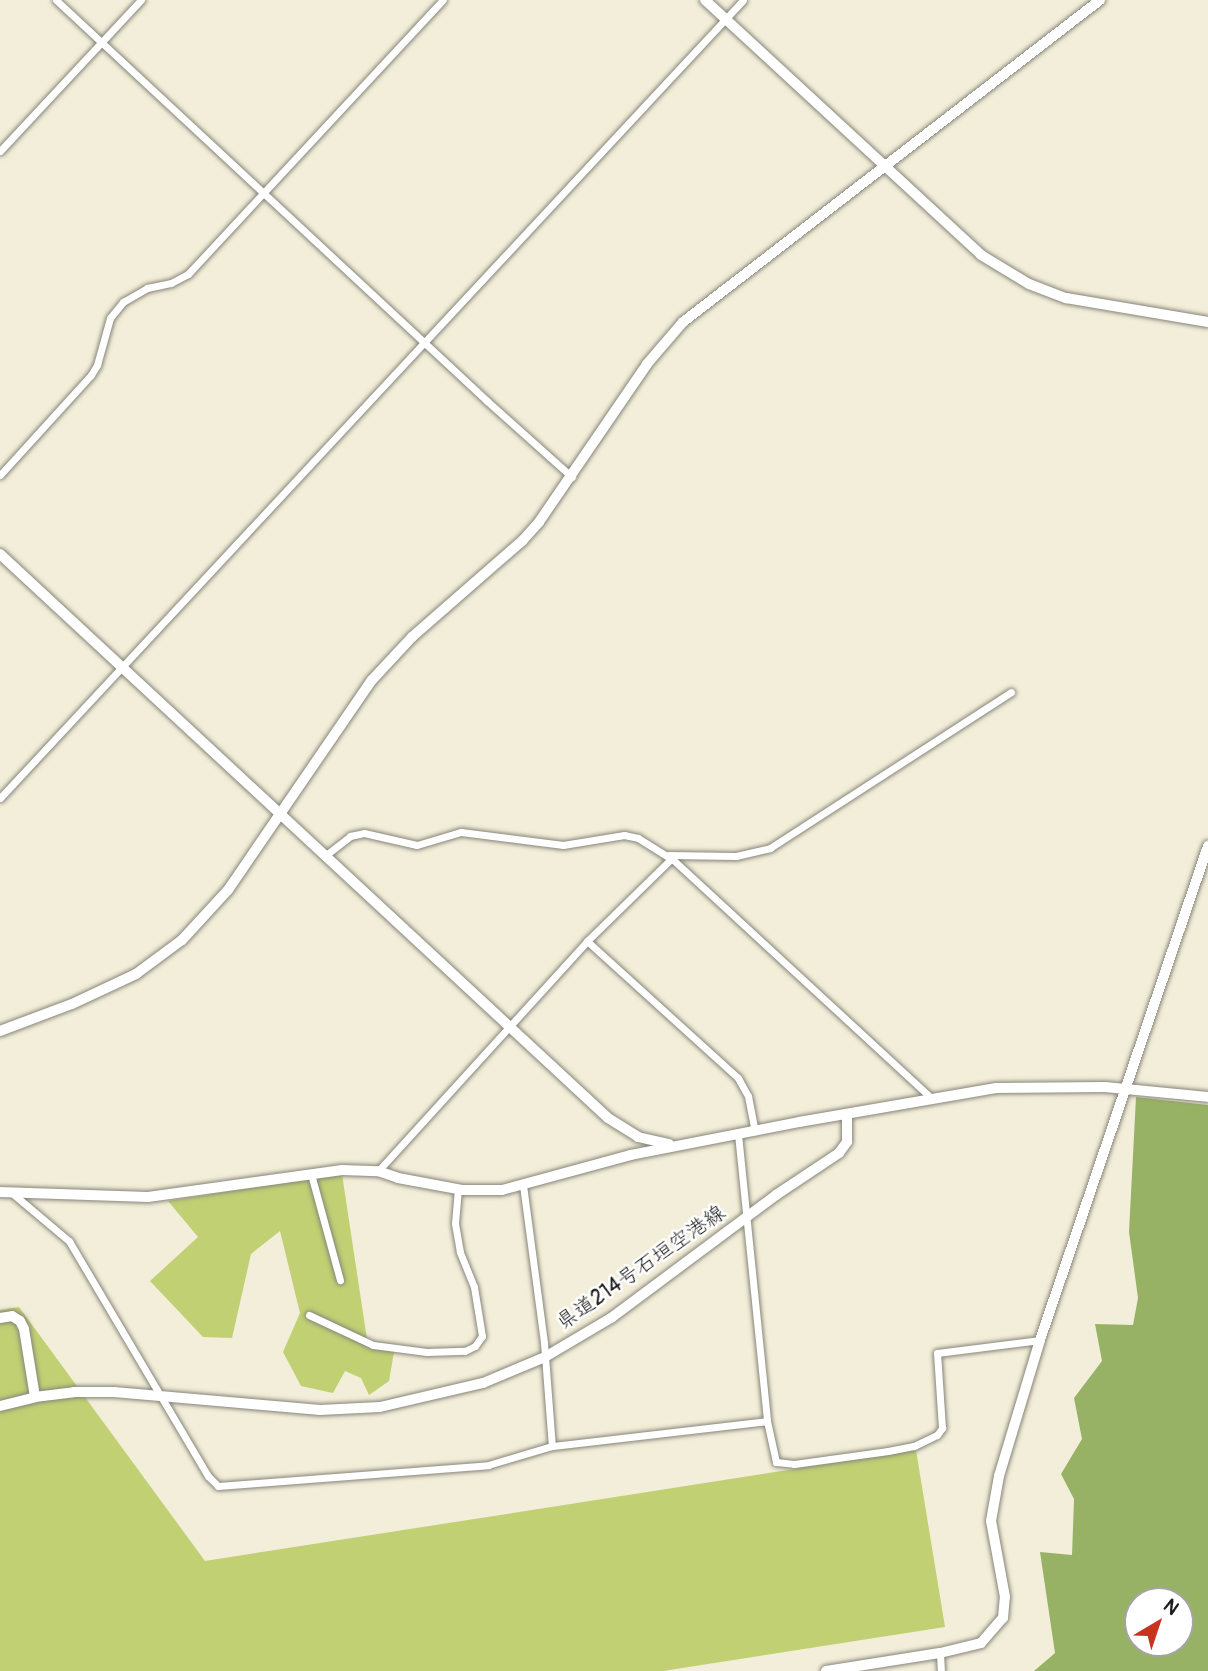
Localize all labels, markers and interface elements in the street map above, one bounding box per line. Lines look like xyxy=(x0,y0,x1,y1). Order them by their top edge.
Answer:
street label: 県道214号石垣空港線 xyxy=(552,1200,730,1336)
north arrow xyxy=(1124,1587,1194,1657)
text: N xyxy=(1158,1594,1183,1621)

